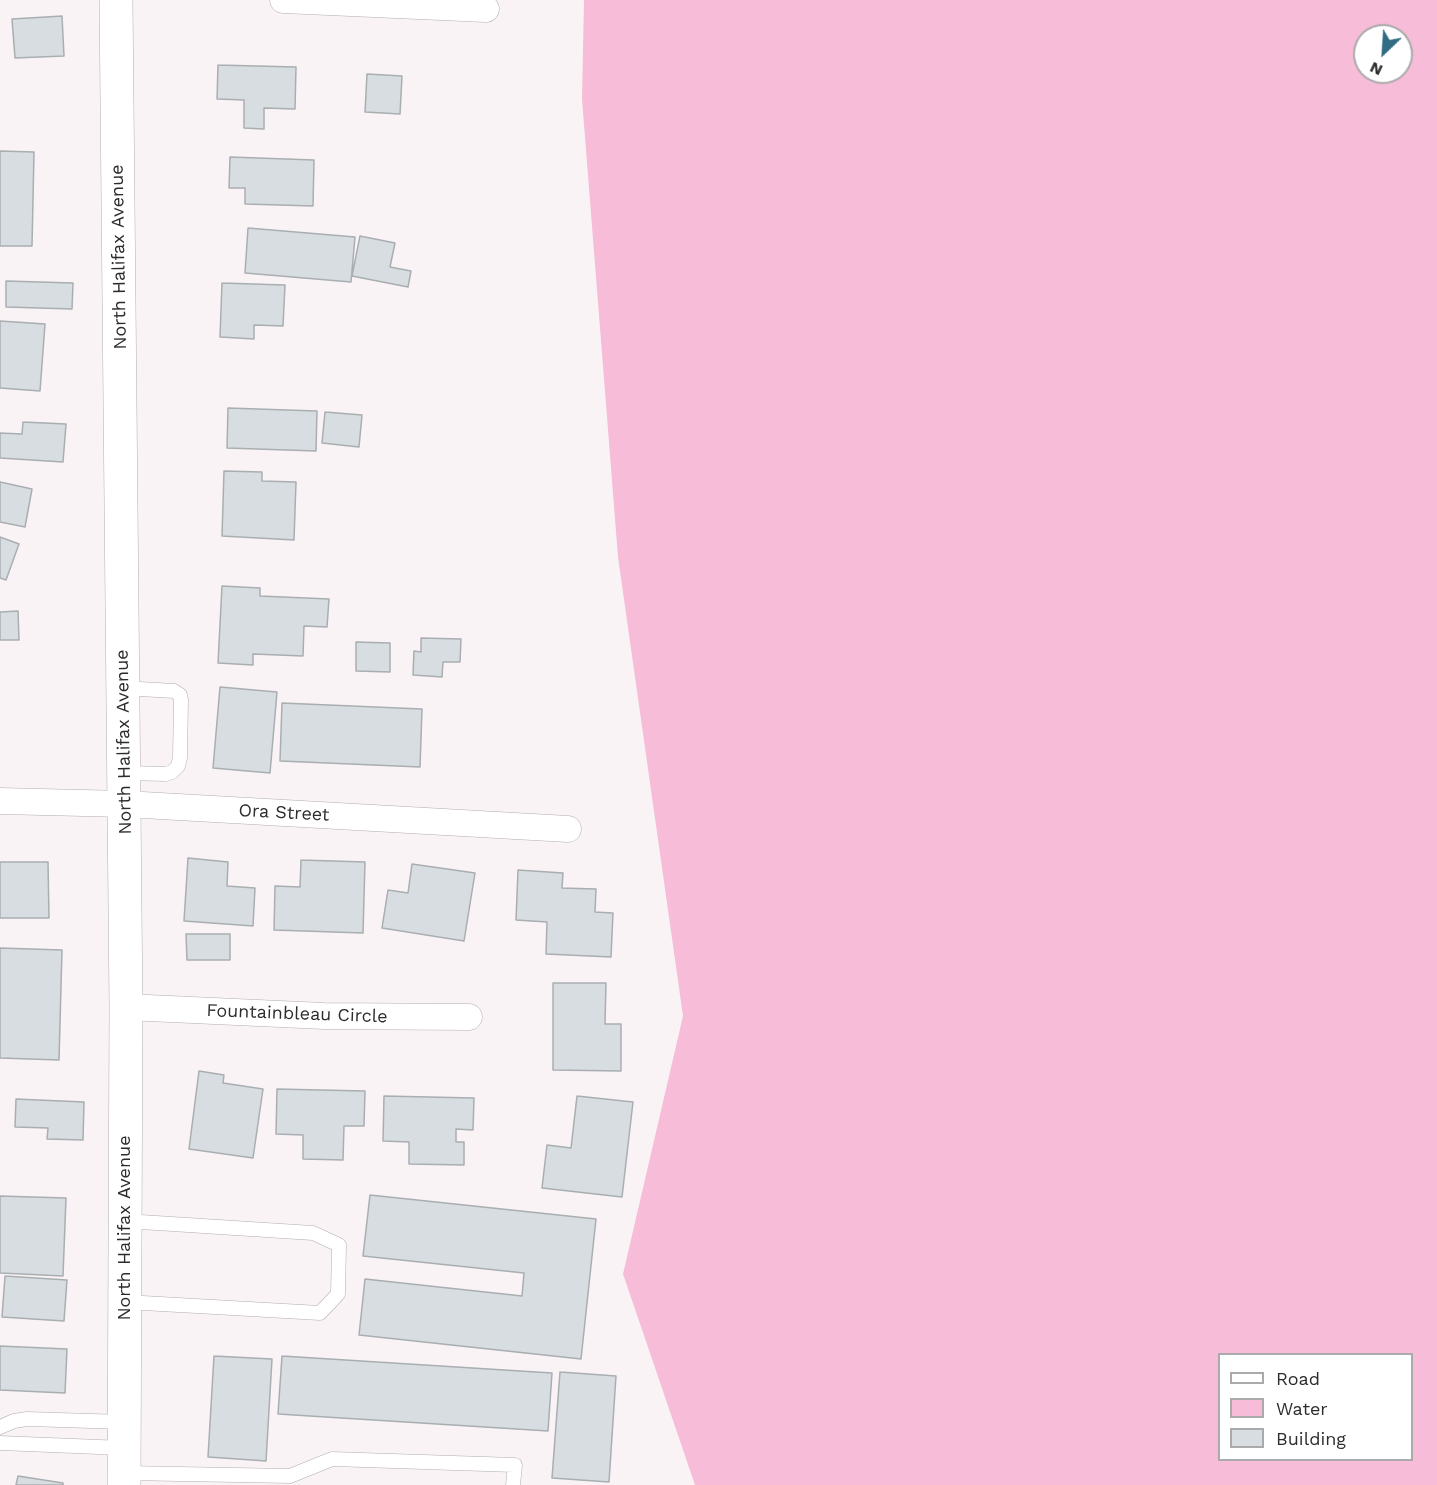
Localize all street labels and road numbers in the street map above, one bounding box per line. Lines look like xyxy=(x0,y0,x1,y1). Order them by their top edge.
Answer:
street label: North Halifax Avenue xyxy=(107,164,131,350)
street label: North Halifax Avenue xyxy=(112,649,136,835)
street label: Ora Street xyxy=(238,800,330,826)
street label: Fountainbleau Circle xyxy=(206,1000,388,1028)
street label: North Halifax Avenue xyxy=(114,1135,136,1321)

